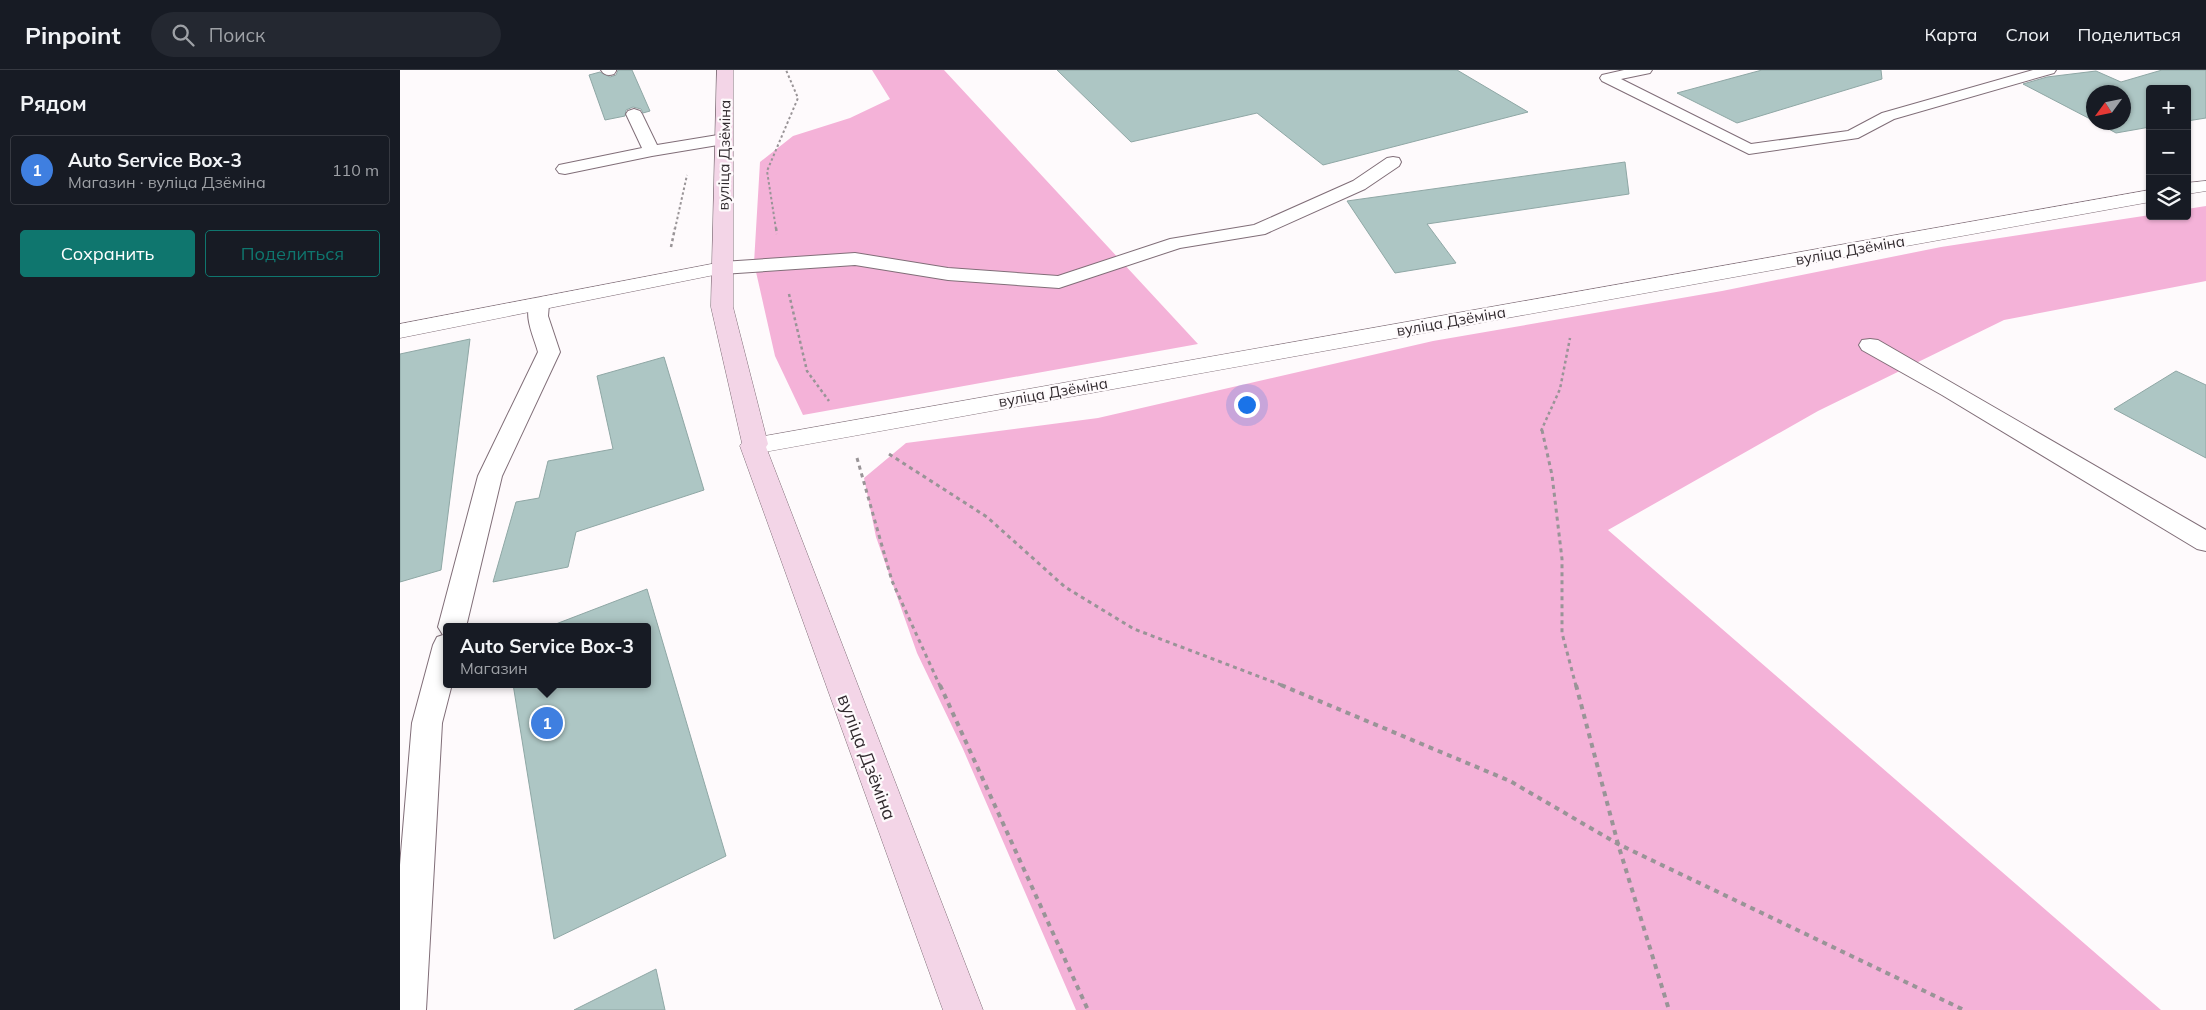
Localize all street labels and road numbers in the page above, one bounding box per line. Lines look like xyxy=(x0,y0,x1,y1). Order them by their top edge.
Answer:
street label: вуліца Дзёміна xyxy=(714,99,734,211)
street label: вуліца Дзёміна xyxy=(1794,231,1906,269)
street label: вуліца Дзёміна xyxy=(1395,302,1507,340)
street label: вуліца Дзёміна xyxy=(997,373,1109,411)
street label: вуліца Дзёміна xyxy=(832,691,902,823)

